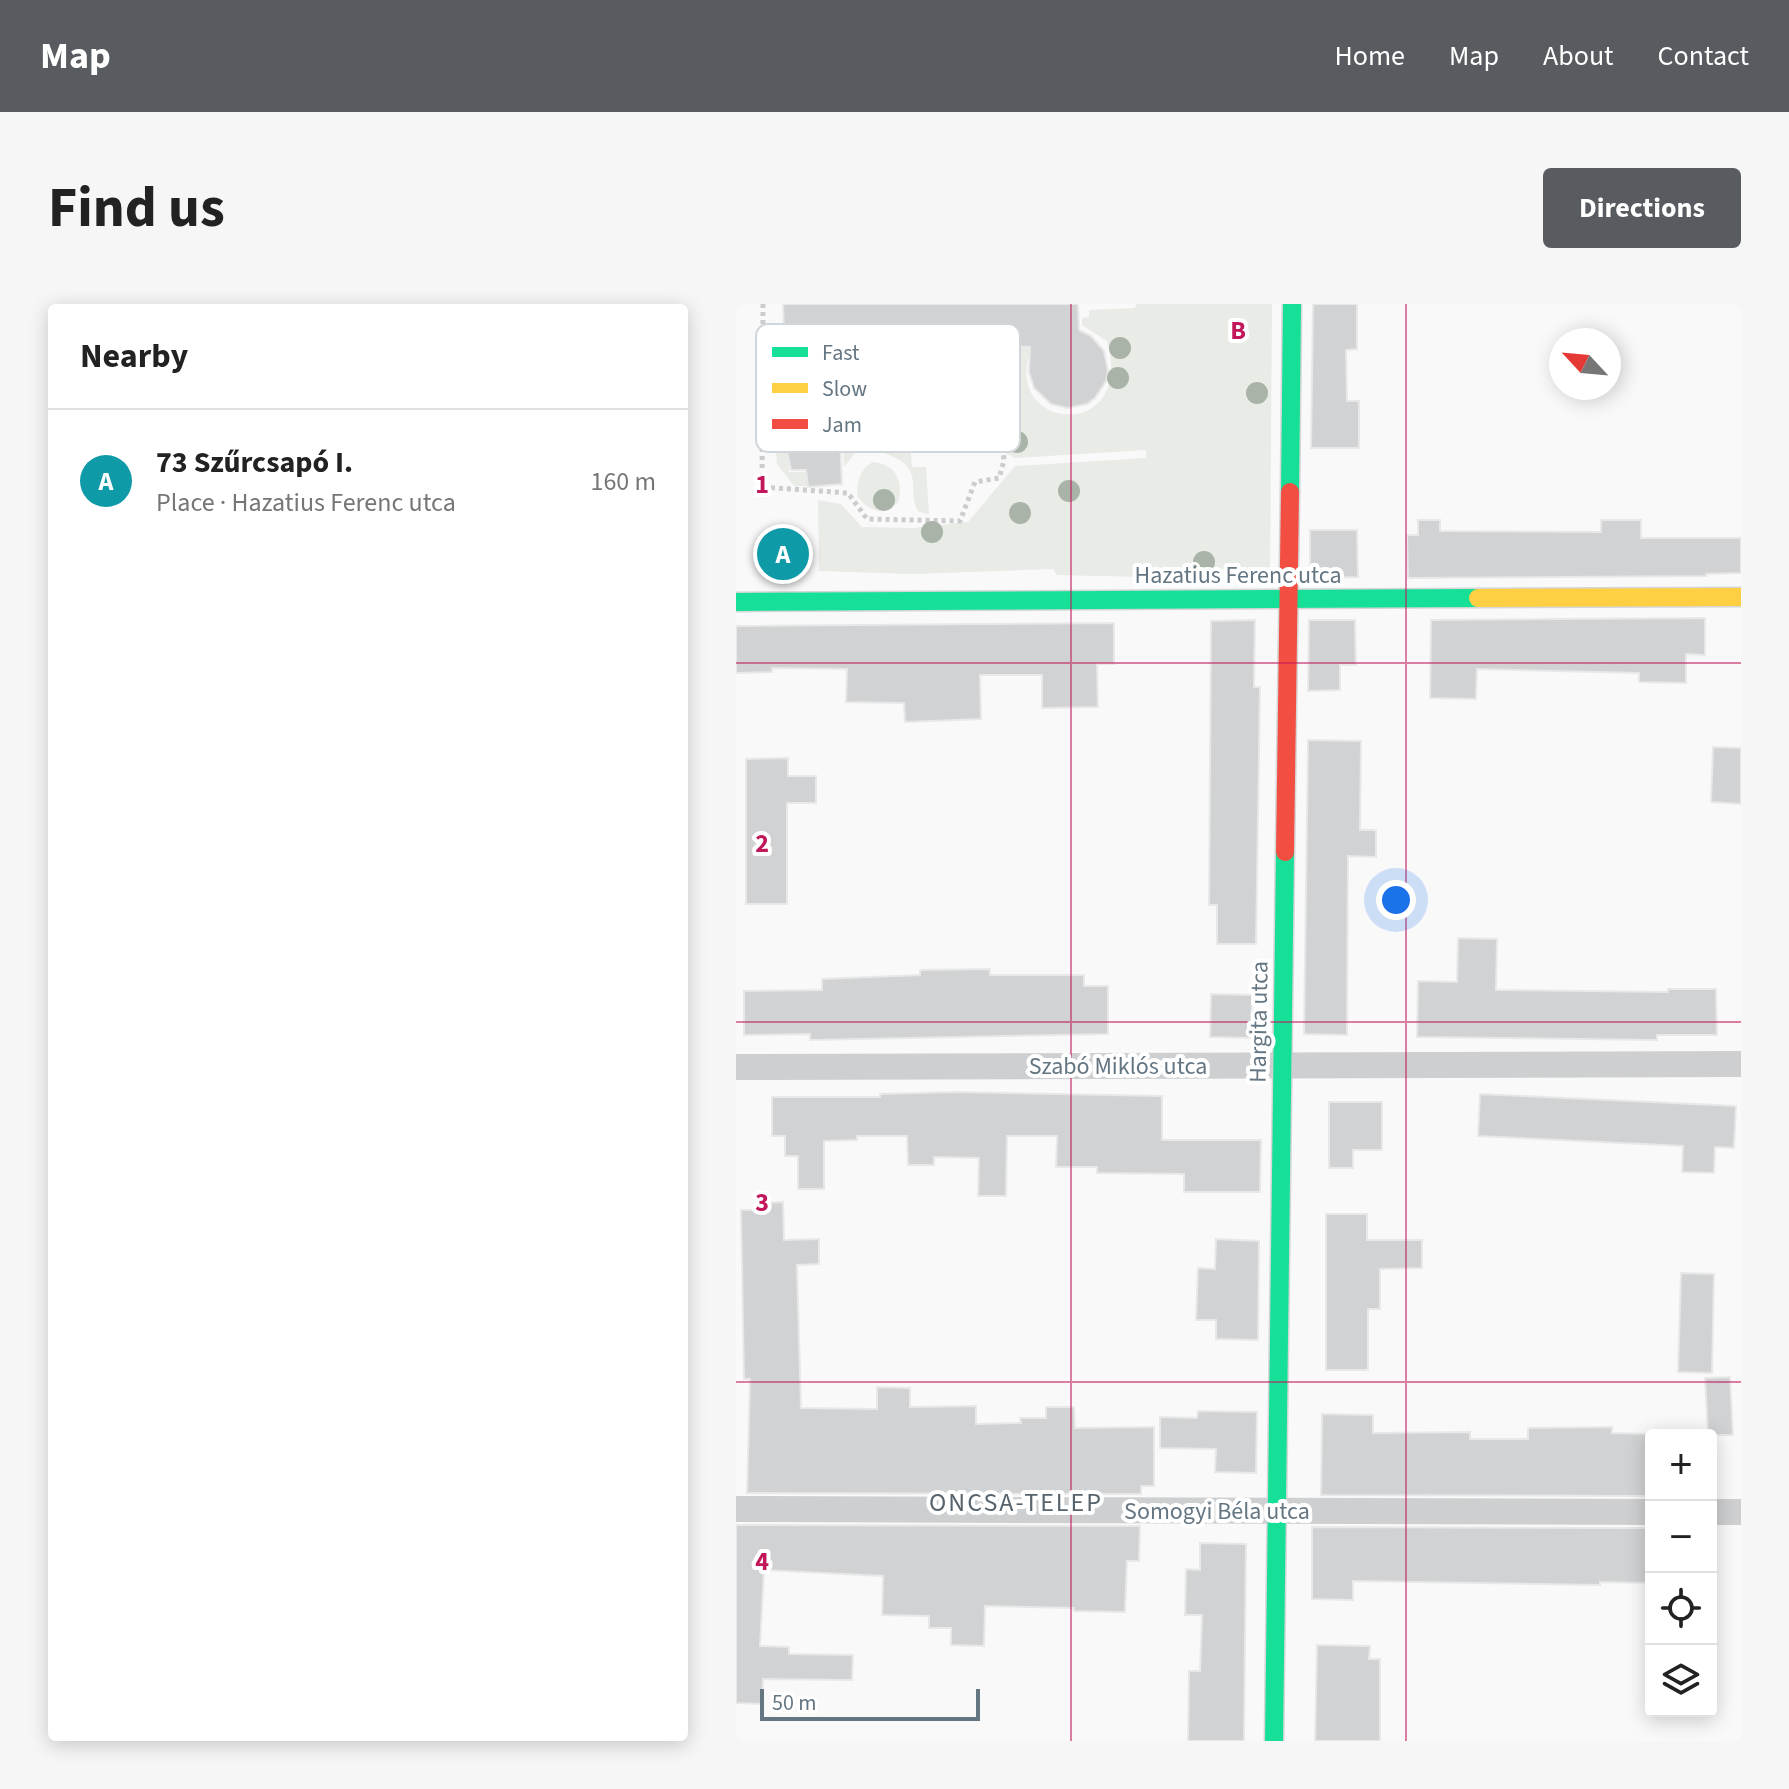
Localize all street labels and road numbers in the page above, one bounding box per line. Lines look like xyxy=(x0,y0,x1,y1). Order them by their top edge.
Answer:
street label: Hazatius Ferenc utca xyxy=(1134,558,1342,593)
street label: Hargita utca xyxy=(1240,961,1278,1083)
street label: Szabó Miklós utca xyxy=(1029,1049,1207,1084)
street label: Somogyi Béla utca xyxy=(1124,1494,1310,1529)

